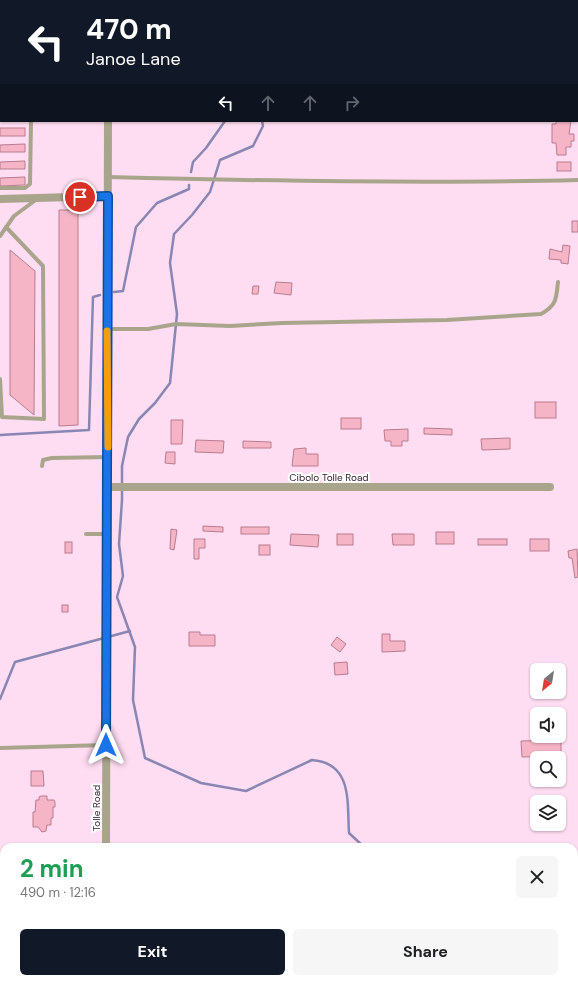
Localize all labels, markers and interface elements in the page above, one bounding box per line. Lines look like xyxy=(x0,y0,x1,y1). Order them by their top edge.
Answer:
text: 470 m xyxy=(86,11,172,48)
icon: left xyxy=(20,16,72,68)
text: Janoe Lane xyxy=(86,47,181,71)
icon: left xyxy=(215,92,237,114)
icon: ahead xyxy=(257,92,279,114)
icon: ahead xyxy=(299,92,321,114)
icon: right xyxy=(341,92,363,114)
pin xyxy=(63,180,97,214)
icon: arrive xyxy=(69,186,91,208)
street label: Cibolo Tolle Road xyxy=(289,471,369,484)
north arrow xyxy=(530,663,566,699)
map controls xyxy=(530,663,566,831)
button: sound xyxy=(530,707,566,743)
position arrow xyxy=(85,724,127,766)
button: search xyxy=(530,751,566,787)
street label: Tolle Road xyxy=(90,785,103,831)
button: layers xyxy=(530,795,566,831)
text: 2 min xyxy=(20,853,83,884)
button: close xyxy=(516,856,558,898)
text: 490 m · 12:16 xyxy=(20,884,96,901)
button: Exit xyxy=(20,929,285,975)
button: Share xyxy=(293,929,558,975)

